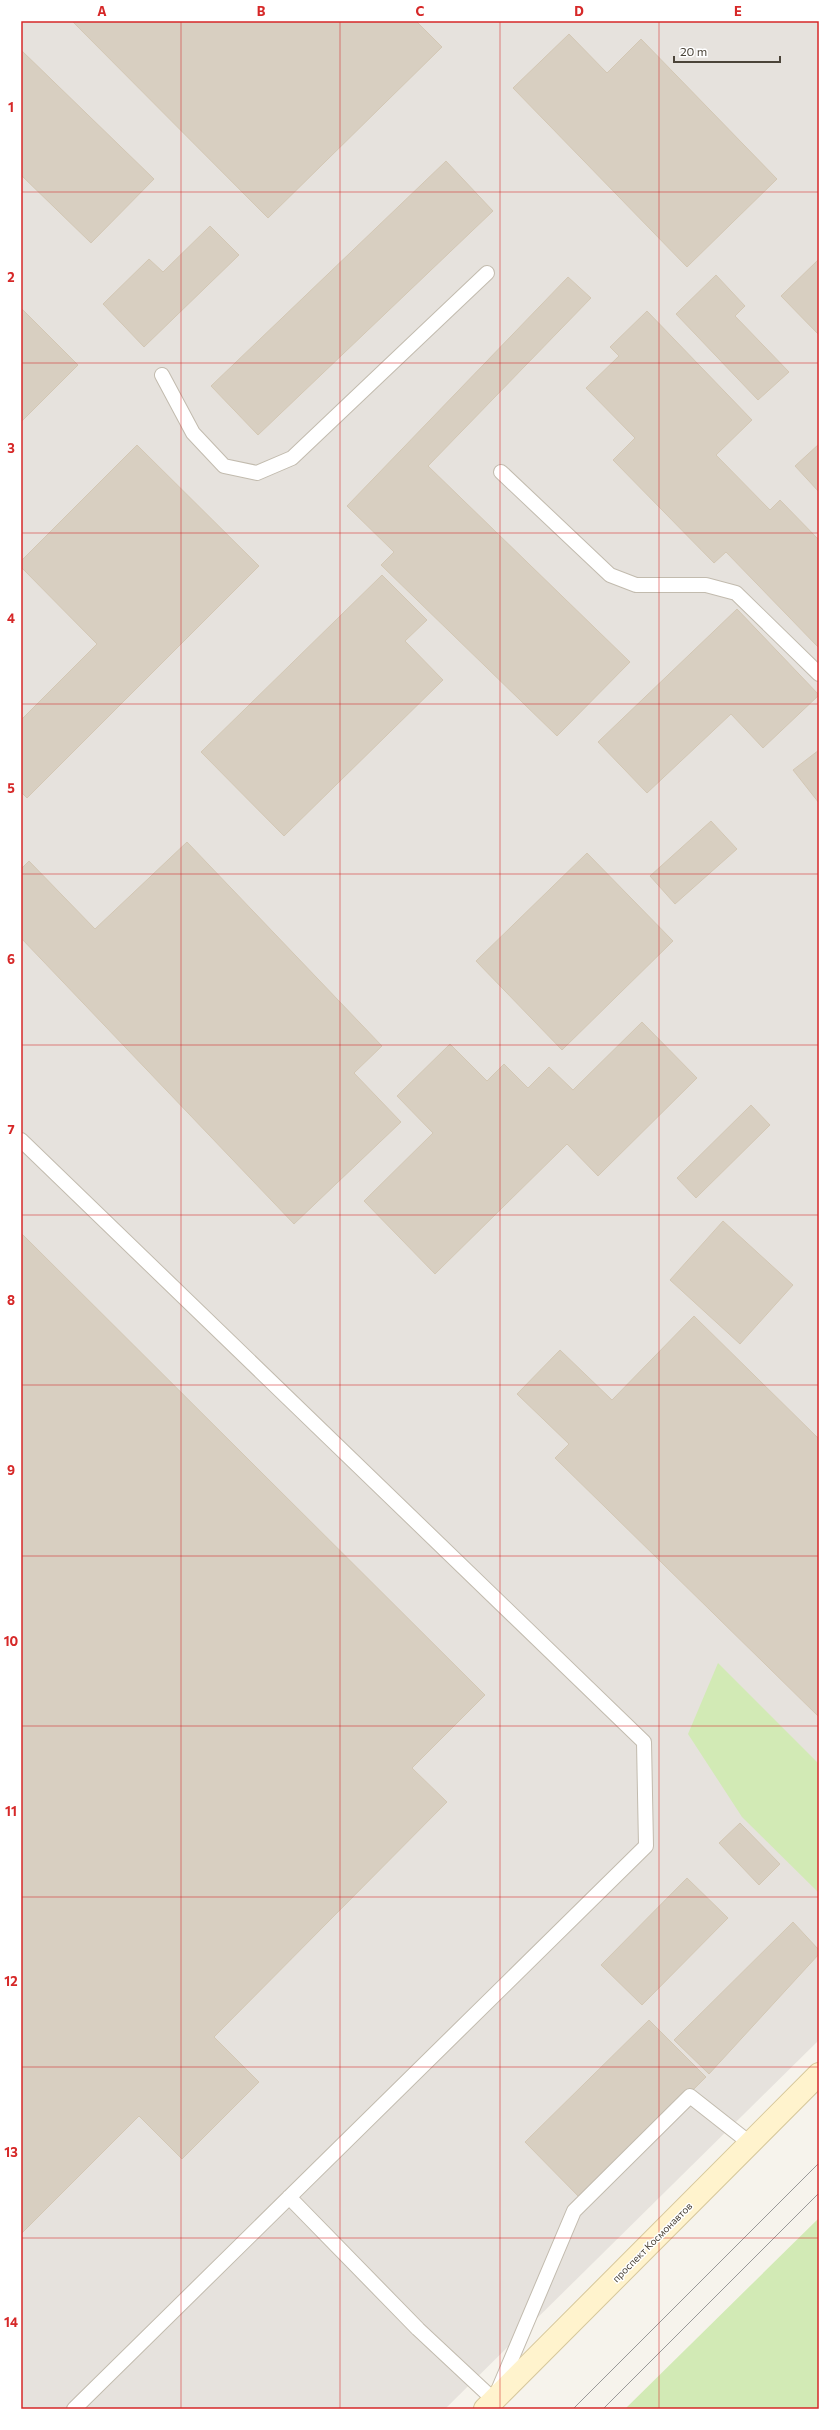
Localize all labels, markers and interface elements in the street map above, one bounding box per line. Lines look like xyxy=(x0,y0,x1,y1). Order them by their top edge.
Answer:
text: A xyxy=(97,3,107,19)
text: B xyxy=(257,3,266,19)
text: C xyxy=(416,3,425,19)
text: D xyxy=(574,3,584,19)
text: E xyxy=(734,3,742,19)
scale bar xyxy=(674,38,780,64)
text: 20 m xyxy=(680,44,707,58)
text: 1 xyxy=(8,99,14,115)
text: 2 xyxy=(7,269,15,285)
text: 3 xyxy=(7,440,15,456)
text: 4 xyxy=(7,610,15,626)
text: 5 xyxy=(7,780,15,796)
text: 6 xyxy=(7,951,15,967)
text: 7 xyxy=(7,1121,15,1137)
text: 8 xyxy=(7,1292,15,1308)
text: 9 xyxy=(7,1462,15,1478)
text: 10 xyxy=(4,1633,19,1649)
text: 11 xyxy=(5,1803,17,1819)
text: 12 xyxy=(4,1973,18,1989)
text: 13 xyxy=(4,2144,18,2160)
street label: проспект Космонавтов xyxy=(610,2200,694,2284)
text: 14 xyxy=(4,2314,18,2330)

